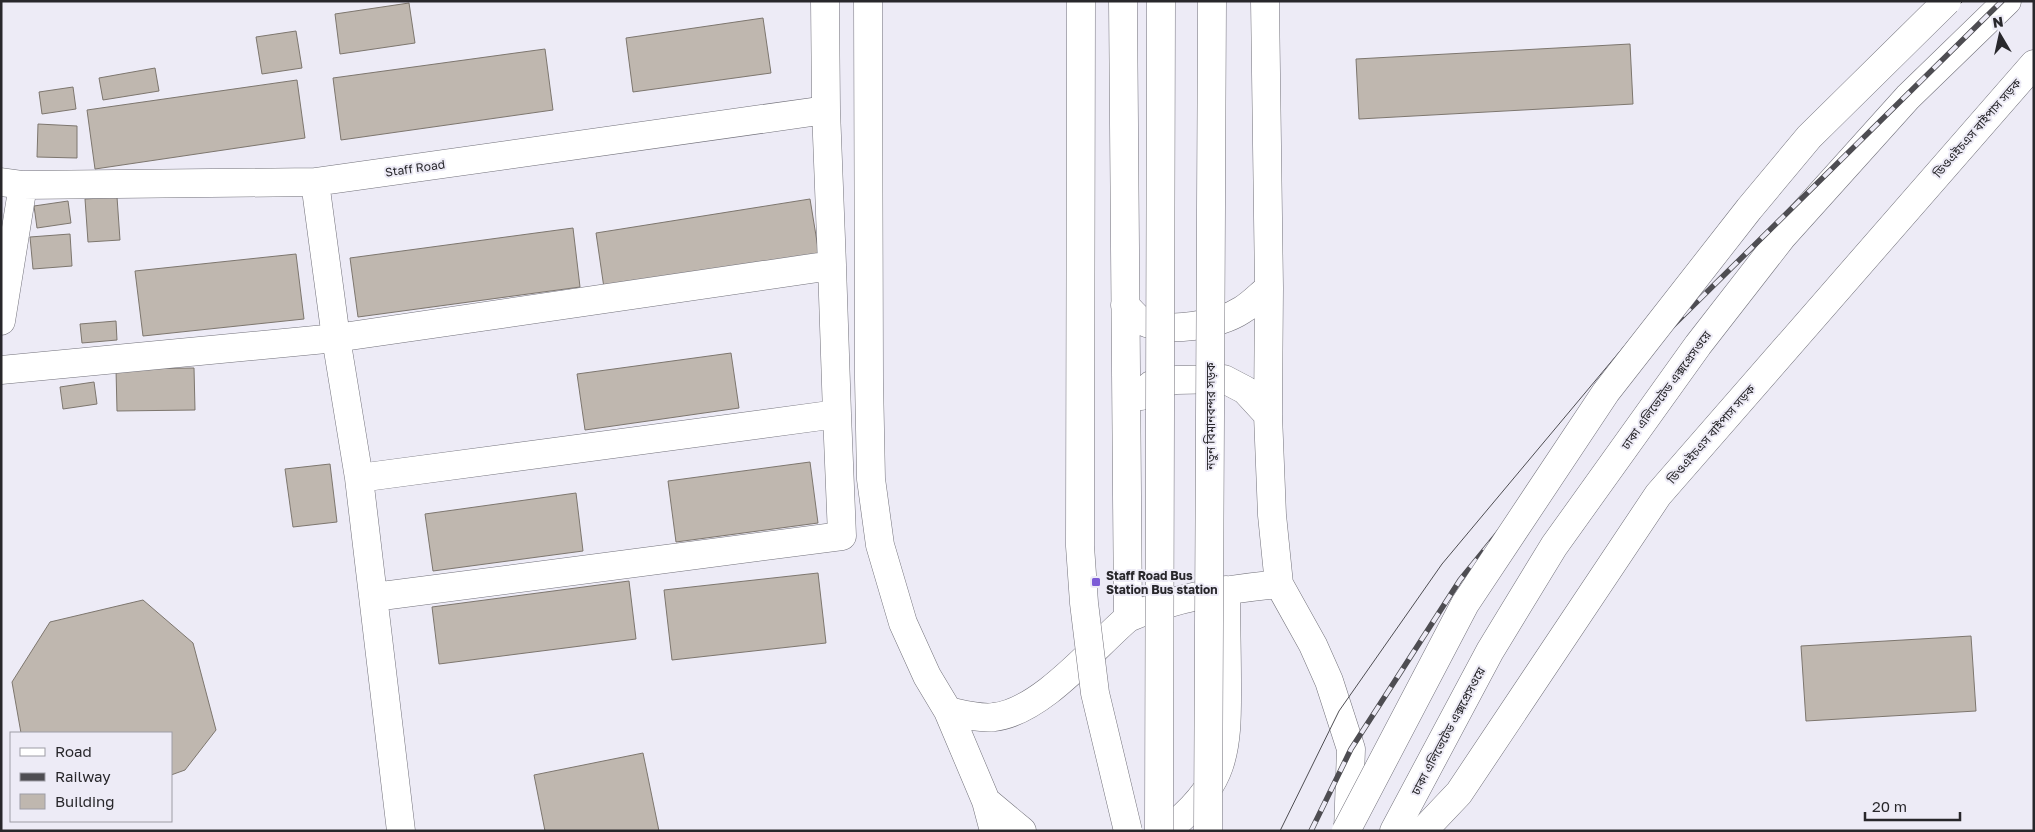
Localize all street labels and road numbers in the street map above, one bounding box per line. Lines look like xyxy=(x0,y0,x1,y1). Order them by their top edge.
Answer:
street label: ডিওএইচএস বাইপাস সড়ক xyxy=(1929,75,2024,181)
street label: Staff Road xyxy=(384,156,446,180)
street label: ঢাকা এলিভেটেড এক্সপ্রেসওয়ে xyxy=(1617,327,1714,453)
street label: নতুন বিমানবন্দর সড়ক xyxy=(1203,362,1219,471)
street label: ডিওএইচএস বাইপাস সড়ক xyxy=(1663,381,1758,487)
street label: ঢাকা এলিভেটেড এক্সপ্রেসওয়ে xyxy=(1407,664,1488,798)

